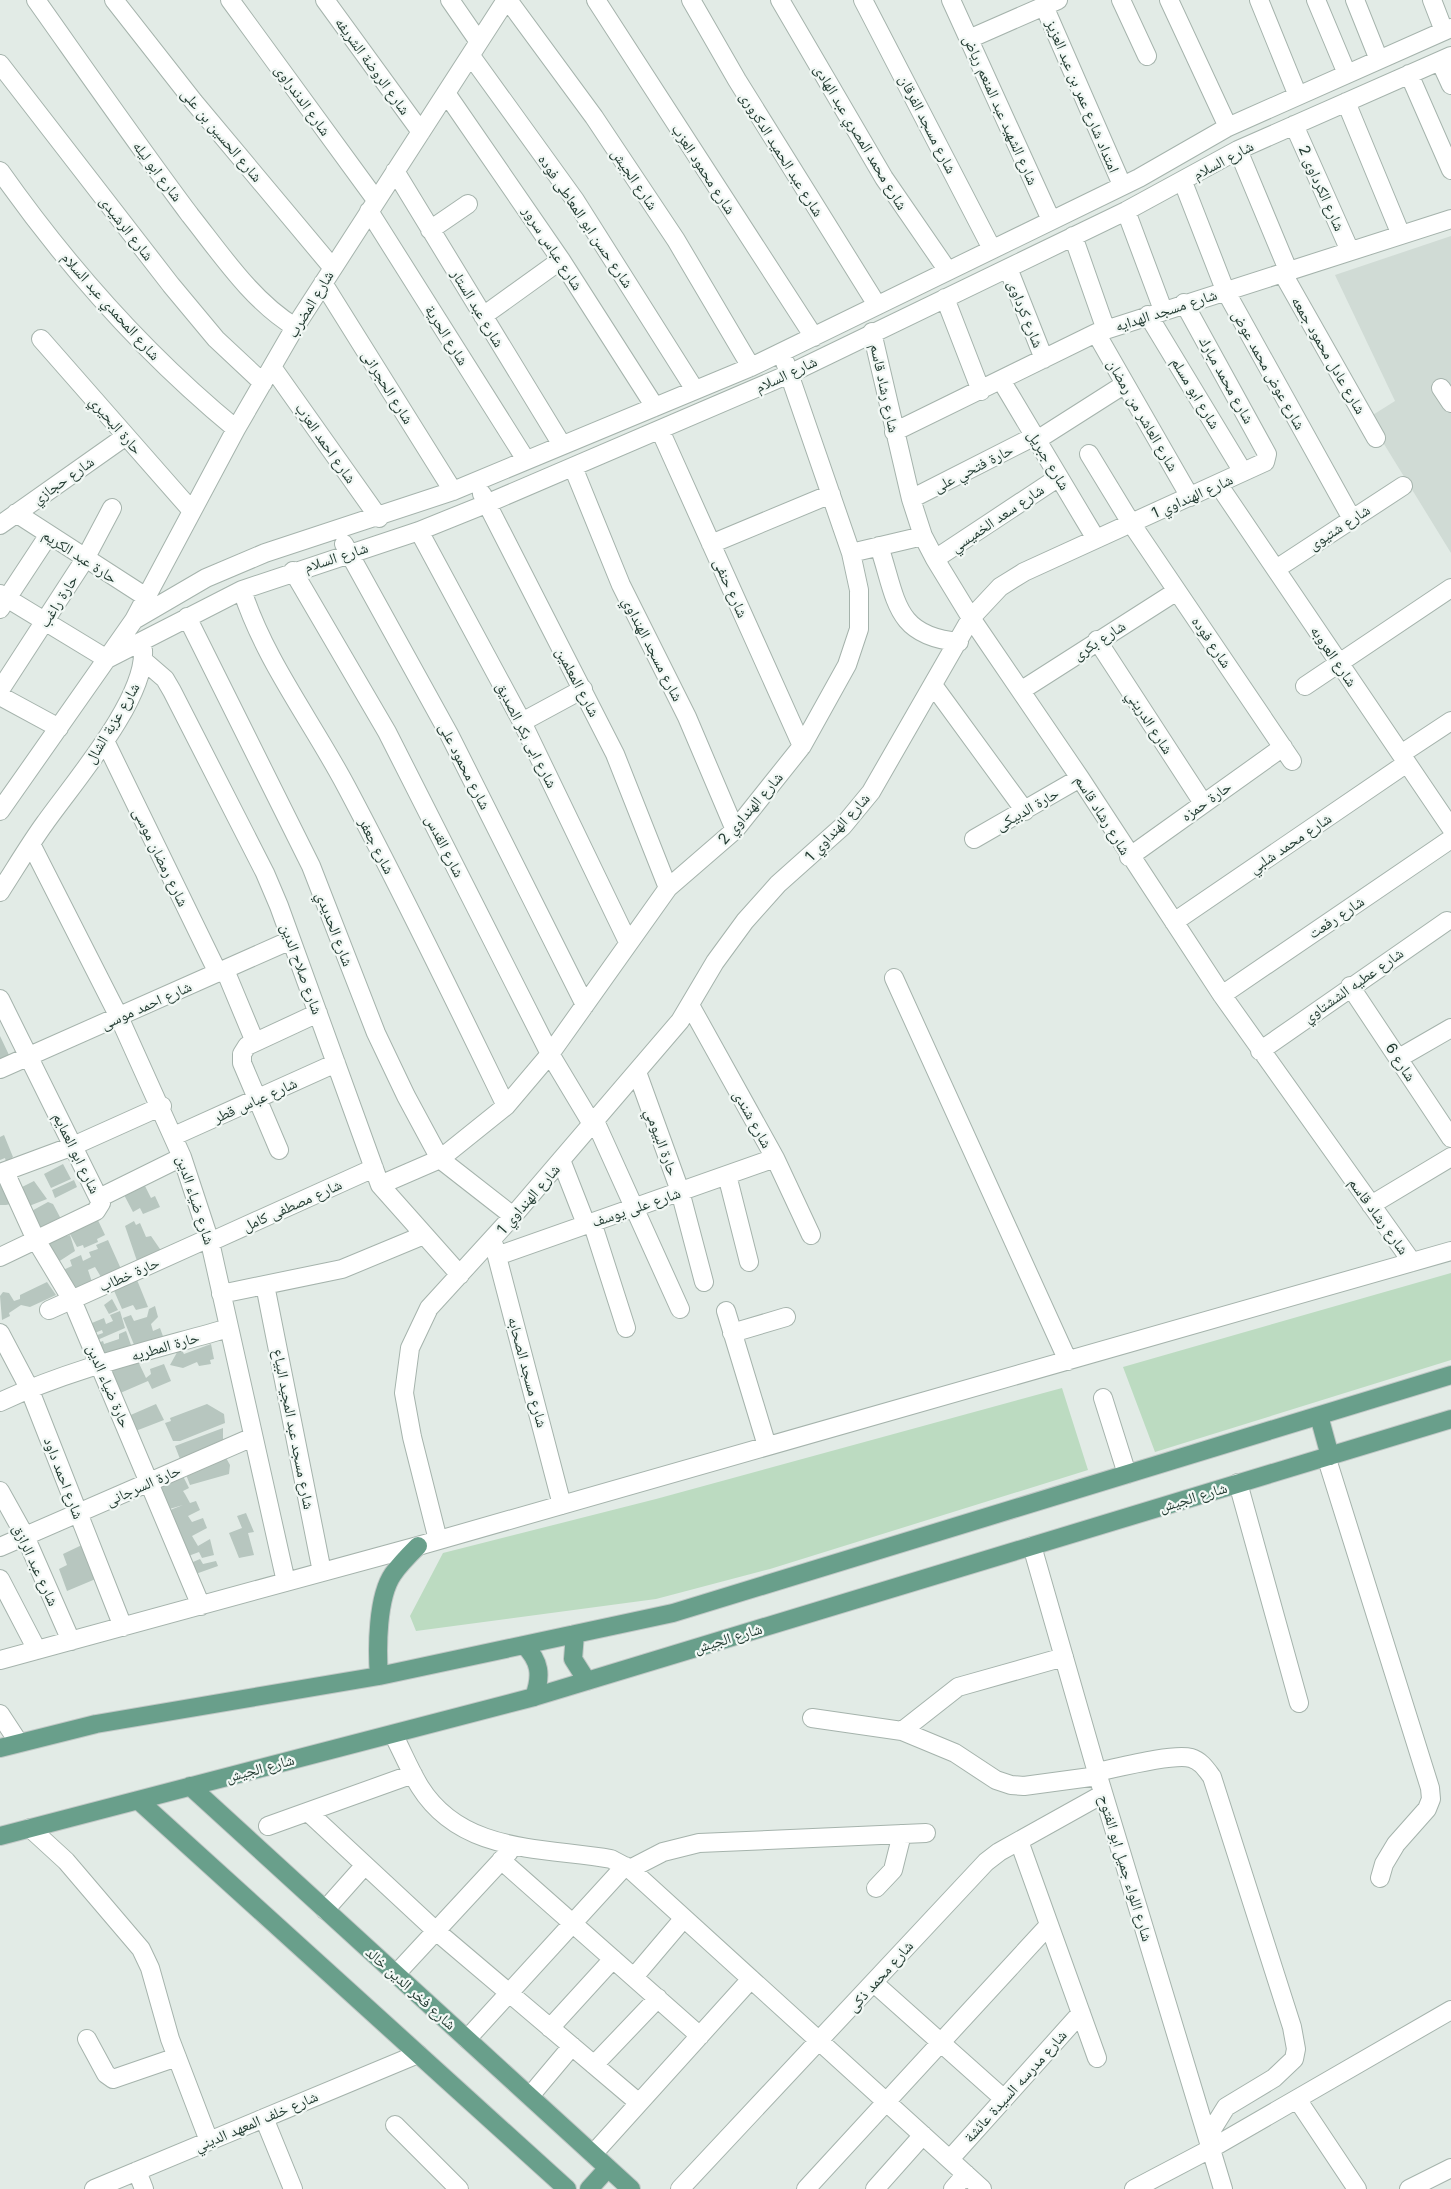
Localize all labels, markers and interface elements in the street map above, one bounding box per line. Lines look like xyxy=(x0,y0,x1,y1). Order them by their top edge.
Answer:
street label: شارع الروضة الشريفه xyxy=(330,14,415,119)
street label: امتداد شارع عمر بن عبد العزيز xyxy=(1041,16,1124,176)
street label: شارع الشهيد عبد المنعم رياض xyxy=(958,32,1043,188)
street label: شارع الدندراوى xyxy=(270,61,335,140)
street label: شارع محمد المصري عبد الهادى xyxy=(808,61,912,215)
street label: شارع مسجد الفرقان xyxy=(894,71,961,177)
street label: شارع الحسين بن على xyxy=(177,84,267,186)
street label: شارع عبد الحميد الدكرورى xyxy=(735,88,828,221)
street label: شارع محمود العزب xyxy=(667,120,740,218)
street label: شارع السلام xyxy=(1189,136,1257,185)
street label: شارع ابو ليله xyxy=(128,137,187,206)
street label: شارع الكرداوى 2 xyxy=(1294,142,1349,234)
street label: شارع الجيش xyxy=(607,145,663,214)
street label: شارع حسن ابو المعاطى فوده xyxy=(533,151,638,292)
street label: شارع الرشيدى xyxy=(95,192,158,265)
street label: شارع عباس سرور xyxy=(517,201,587,294)
street label: شارع المحمدي عبد السلام xyxy=(55,248,165,366)
street label: شارع عبد الستار xyxy=(446,265,509,351)
street label: شارع المضرب xyxy=(283,267,338,342)
street label: شارع كرداوى xyxy=(1003,277,1048,351)
street label: شارع مسجد الهدايه xyxy=(1113,285,1220,336)
street label: شارع عادل محمود جمعه xyxy=(1287,293,1370,418)
street label: شارع الحرية xyxy=(420,301,473,369)
street label: شارع عوض محمد عوض xyxy=(1227,307,1310,434)
street label: شارع محمد مبارك xyxy=(1194,333,1259,427)
street label: شارع رشاد قاسم xyxy=(865,342,904,435)
street label: شارع الحجرانى xyxy=(357,347,418,428)
street label: شارع السلام xyxy=(752,351,820,397)
street label: شارع ابو مسلم xyxy=(1166,354,1225,433)
street label: شارع العاشر من رمضان xyxy=(1102,356,1183,475)
street label: حارة البحيري xyxy=(83,392,147,460)
street label: شارع احمد العزب xyxy=(290,399,361,488)
street label: شارع جبريل xyxy=(1023,427,1074,494)
street label: حارة فتحي على xyxy=(930,440,1018,499)
street label: شارع حجازي xyxy=(28,452,99,510)
street label: شارع الهنداوي 1 xyxy=(1148,470,1237,525)
street label: شارع سعد الخميسي xyxy=(947,480,1049,559)
street label: شارع شتيوى xyxy=(1305,500,1374,555)
street label: حارة عبد الكريم xyxy=(38,525,121,588)
street label: شارع السلام xyxy=(302,538,371,577)
street label: شارع حنفى xyxy=(709,555,752,621)
street label: حارة راغب xyxy=(34,571,82,631)
street label: شارع مسجد الهنداوي xyxy=(616,594,688,706)
street label: شارع فوده xyxy=(1187,612,1236,672)
street label: شارع بكرى xyxy=(1069,616,1130,665)
street label: شارع العروبه xyxy=(1306,622,1361,691)
street label: شارع المعلمين xyxy=(551,644,604,721)
street label: شارع عزبة الشال xyxy=(80,679,144,767)
street label: شارع ابى بكر الصديق xyxy=(491,679,562,792)
street label: شارع الدريني xyxy=(1120,687,1178,759)
street label: شارع محمود على xyxy=(434,719,495,813)
street label: شارع الهنداوي 2 xyxy=(713,768,789,850)
street label: شارع رشاد قاسم xyxy=(1070,772,1135,859)
street label: حارة حمزه xyxy=(1177,777,1235,825)
street label: حارة الدبيكى xyxy=(992,783,1063,836)
street label: شارع الهنداوي 1 xyxy=(800,789,876,867)
street label: شارع رمضان موسى xyxy=(128,804,193,910)
street label: شارع محمد شلبي xyxy=(1245,808,1336,880)
street label: شارع القدس xyxy=(420,812,469,881)
street label: شارع جعفر xyxy=(353,814,399,878)
street label: شارع الحديدي xyxy=(310,889,358,970)
street label: شارع رفعت xyxy=(1304,891,1368,943)
street label: شارع صلاح الدين xyxy=(276,921,327,1017)
street label: شارع عطيه الششتاوي xyxy=(1299,943,1409,1029)
street label: شارع احمد موسى xyxy=(98,976,195,1034)
street label: شارع 6 xyxy=(1381,1039,1420,1085)
street label: شارع عباس قطر xyxy=(209,1073,300,1128)
street label: شارع شندى xyxy=(728,1087,777,1152)
street label: حارة البيومي xyxy=(638,1106,683,1180)
street label: شارع ابو العمايم xyxy=(48,1109,105,1197)
street label: شارع ضياء الدين xyxy=(172,1153,219,1247)
street label: شارع الهنداوي 1 xyxy=(492,1160,566,1240)
street label: شارع رشاد قاسم xyxy=(1344,1174,1413,1259)
street label: شارع مصطفى كامل xyxy=(239,1175,345,1236)
street label: شارع على يوسف xyxy=(589,1183,683,1232)
street label: حارة خطاب xyxy=(96,1252,162,1296)
street label: شارع مسجد الصحابه xyxy=(503,1315,552,1430)
street label: حارة المطريه xyxy=(129,1327,202,1365)
street label: حارة ضياء الدين xyxy=(82,1341,135,1431)
street label: شارع مسجد عبد المجيد البياع xyxy=(268,1347,319,1511)
street label: شارع احمد داود xyxy=(39,1434,88,1522)
street label: حارة السرجانى xyxy=(103,1460,184,1511)
street label: شارع الجيش xyxy=(1157,1478,1230,1517)
street label: شارع عبد الرازق xyxy=(8,1521,63,1609)
street label: شارع الجيش xyxy=(692,1619,765,1658)
street label: شارع الجيش xyxy=(224,1750,297,1787)
street label: شارع اللواء جميل ابو الفتوح xyxy=(1094,1792,1157,1944)
street label: شارع محمد ذكى xyxy=(843,1936,918,2016)
street label: شارع فخر الدين خالد xyxy=(361,1942,460,2034)
street label: شارع مدرسه السيدة عائشة xyxy=(959,2026,1071,2147)
street label: شارع خلف المعهد الديني xyxy=(191,2086,322,2158)

